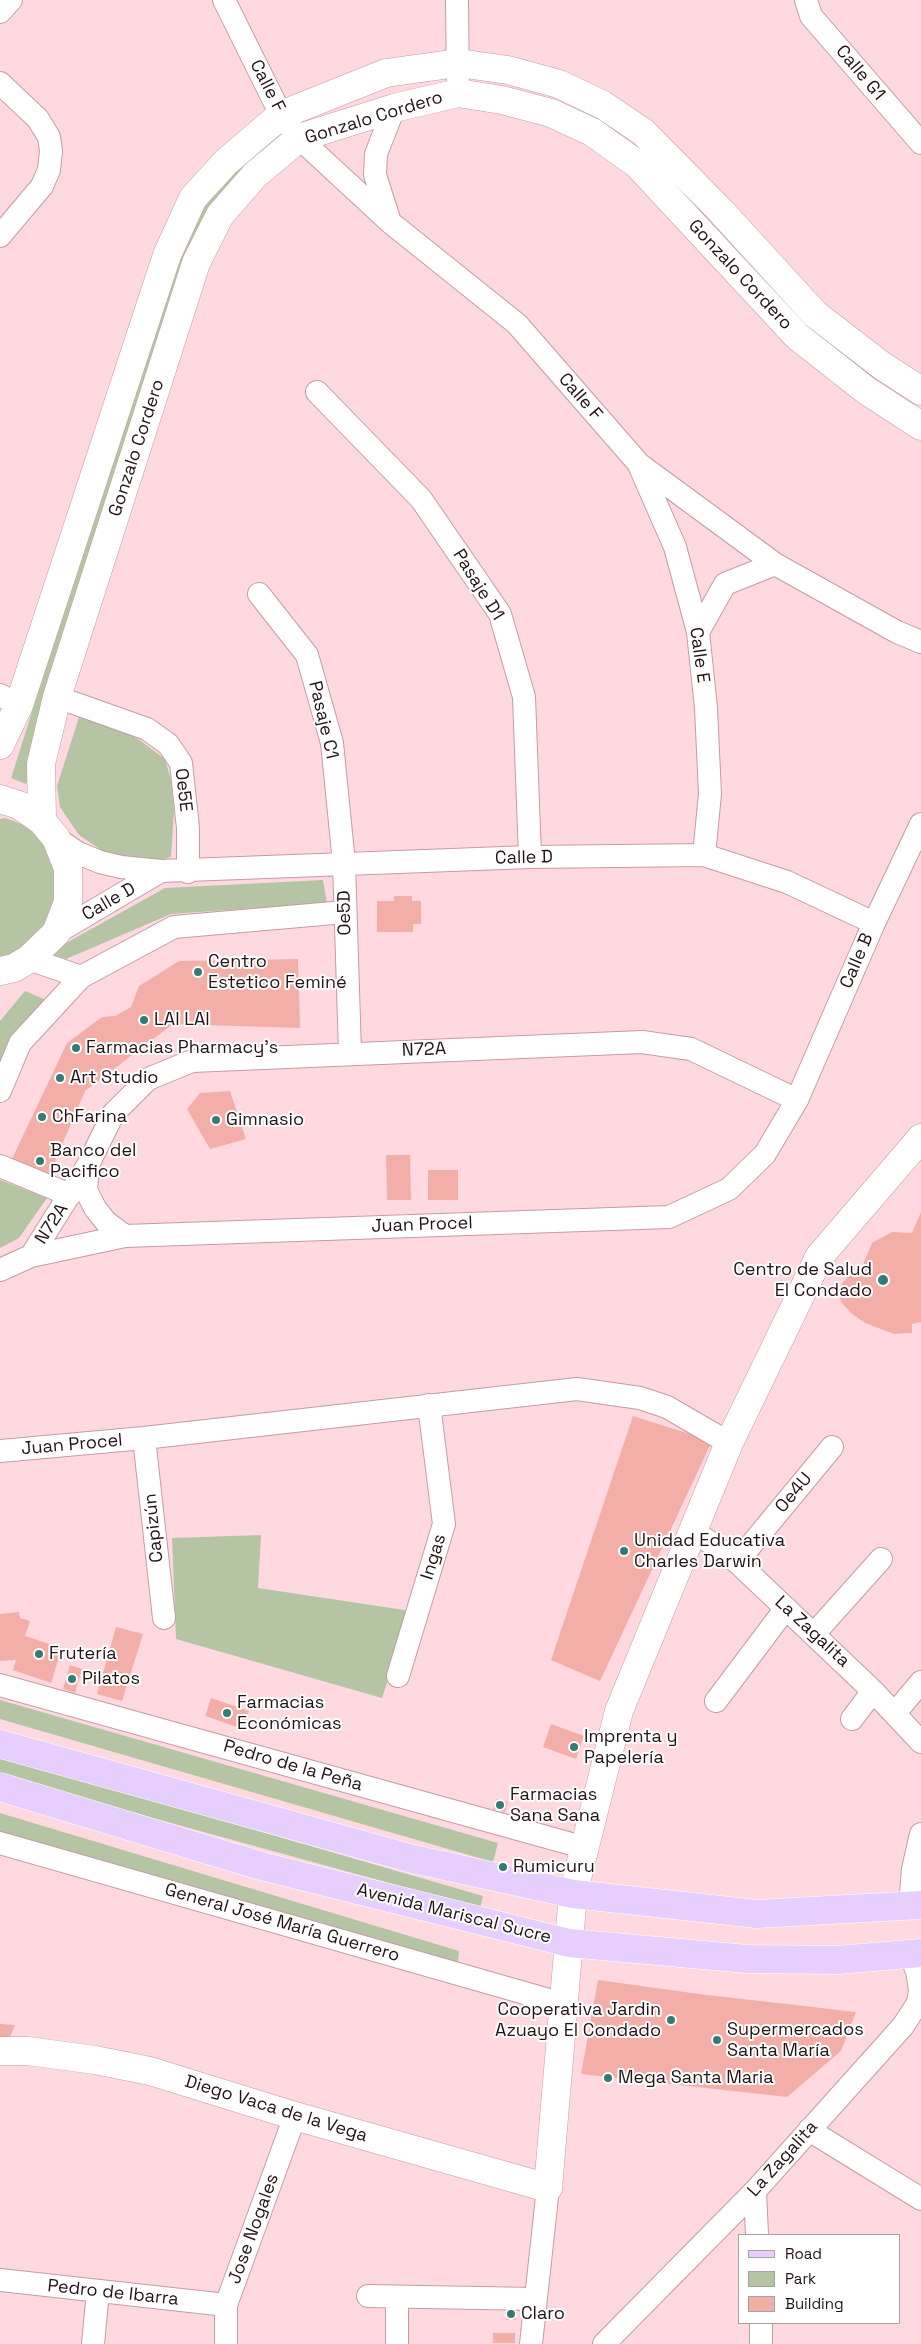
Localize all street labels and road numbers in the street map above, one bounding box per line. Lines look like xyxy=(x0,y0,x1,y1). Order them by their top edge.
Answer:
street label: Calle G1 xyxy=(831,41,889,105)
street label: Calle F xyxy=(245,56,289,116)
street label: Gonzalo Cordero xyxy=(303,87,445,149)
street label: Gonzalo Cordero xyxy=(683,215,797,335)
street label: Calle F xyxy=(554,369,606,425)
street label: Gonzalo Cordero xyxy=(105,377,169,519)
street label: Pasaje D1 xyxy=(448,545,508,625)
street label: Calle E xyxy=(684,626,714,684)
street label: Pasaje C1 xyxy=(304,679,342,761)
street label: Oe5E xyxy=(170,767,196,813)
street label: Calle D xyxy=(495,847,553,869)
street label: Calle D xyxy=(79,878,139,926)
street label: Oe5D xyxy=(334,890,356,936)
street label: Calle B xyxy=(836,930,878,992)
street label: N72A xyxy=(402,1038,446,1062)
street label: N72A xyxy=(31,1200,73,1248)
street label: Juan Procel xyxy=(371,1212,473,1238)
street label: Juan Procel xyxy=(21,1430,123,1460)
street label: Oe4U xyxy=(771,1468,817,1518)
street label: Capizún xyxy=(140,1492,168,1564)
street label: Ingas xyxy=(417,1531,451,1583)
street label: La Zagalita xyxy=(770,1592,854,1672)
street label: Pedro de la Peña xyxy=(221,1736,365,1796)
street label: General José María Guerrero xyxy=(162,1879,402,1967)
street label: Avenida Mariscal Sucre xyxy=(355,1879,553,1949)
street label: Diego Vaca de la Vega xyxy=(182,2071,370,2147)
street label: La Zagalita xyxy=(743,2117,823,2201)
street label: Jose Nogales xyxy=(224,2171,284,2287)
street label: Pedro de Ibarra xyxy=(46,2275,180,2311)

